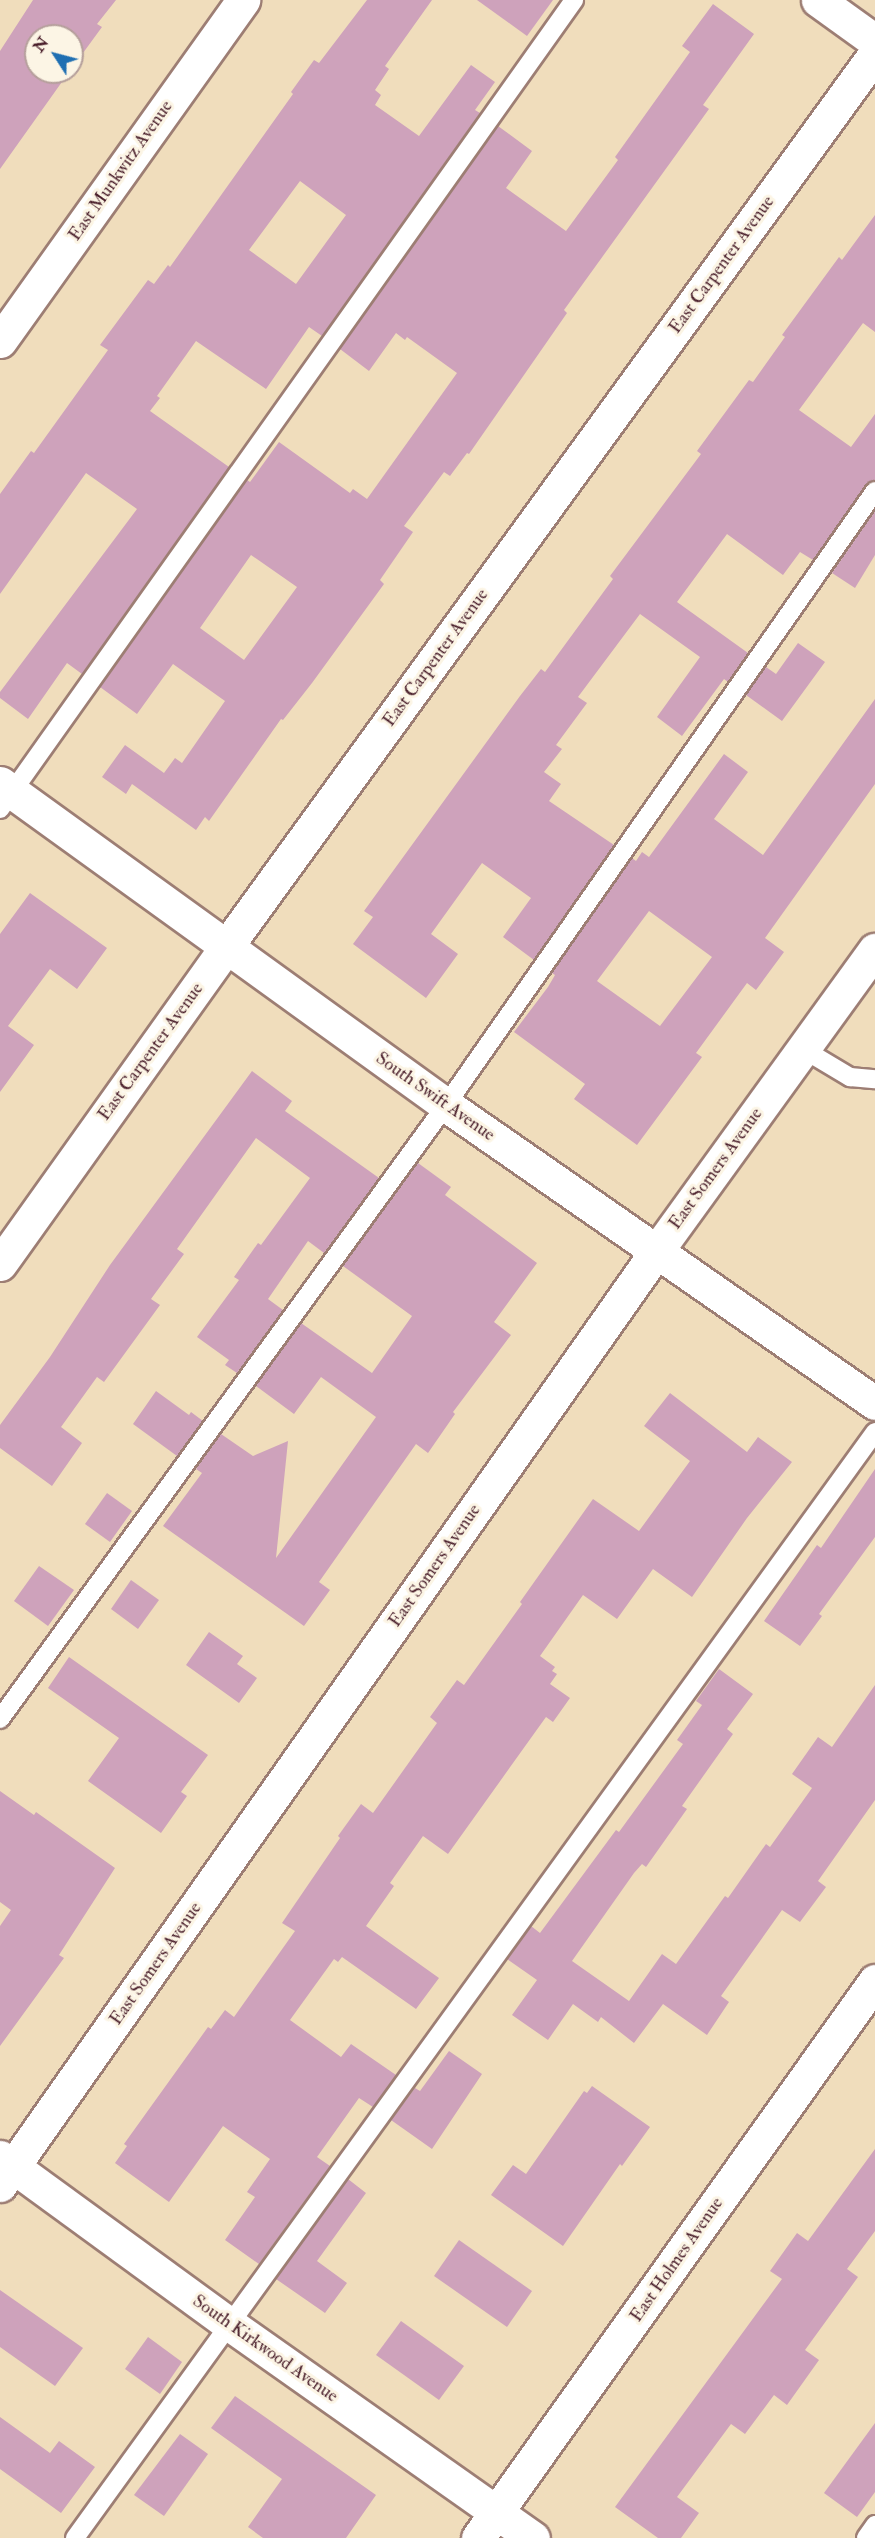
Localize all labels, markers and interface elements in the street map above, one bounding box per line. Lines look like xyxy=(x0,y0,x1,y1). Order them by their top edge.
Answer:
north arrow xyxy=(24,24,84,84)
text: N xyxy=(29,33,53,56)
street label: East Munkwitz Avenue xyxy=(64,97,178,245)
street label: East Carpenter Avenue xyxy=(665,192,779,338)
street label: East Carpenter Avenue xyxy=(379,585,493,731)
street label: East Carpenter Avenue xyxy=(94,979,208,1125)
street label: South Swift Avenue xyxy=(371,1048,499,1146)
street label: East Somers Avenue xyxy=(665,1104,767,1234)
street label: East Somers Avenue xyxy=(385,1500,485,1632)
street label: East Somers Avenue xyxy=(106,1898,206,2030)
street label: East Holmes Avenue xyxy=(626,2193,728,2327)
street label: South Kirkwood Avenue xyxy=(188,2291,342,2407)

